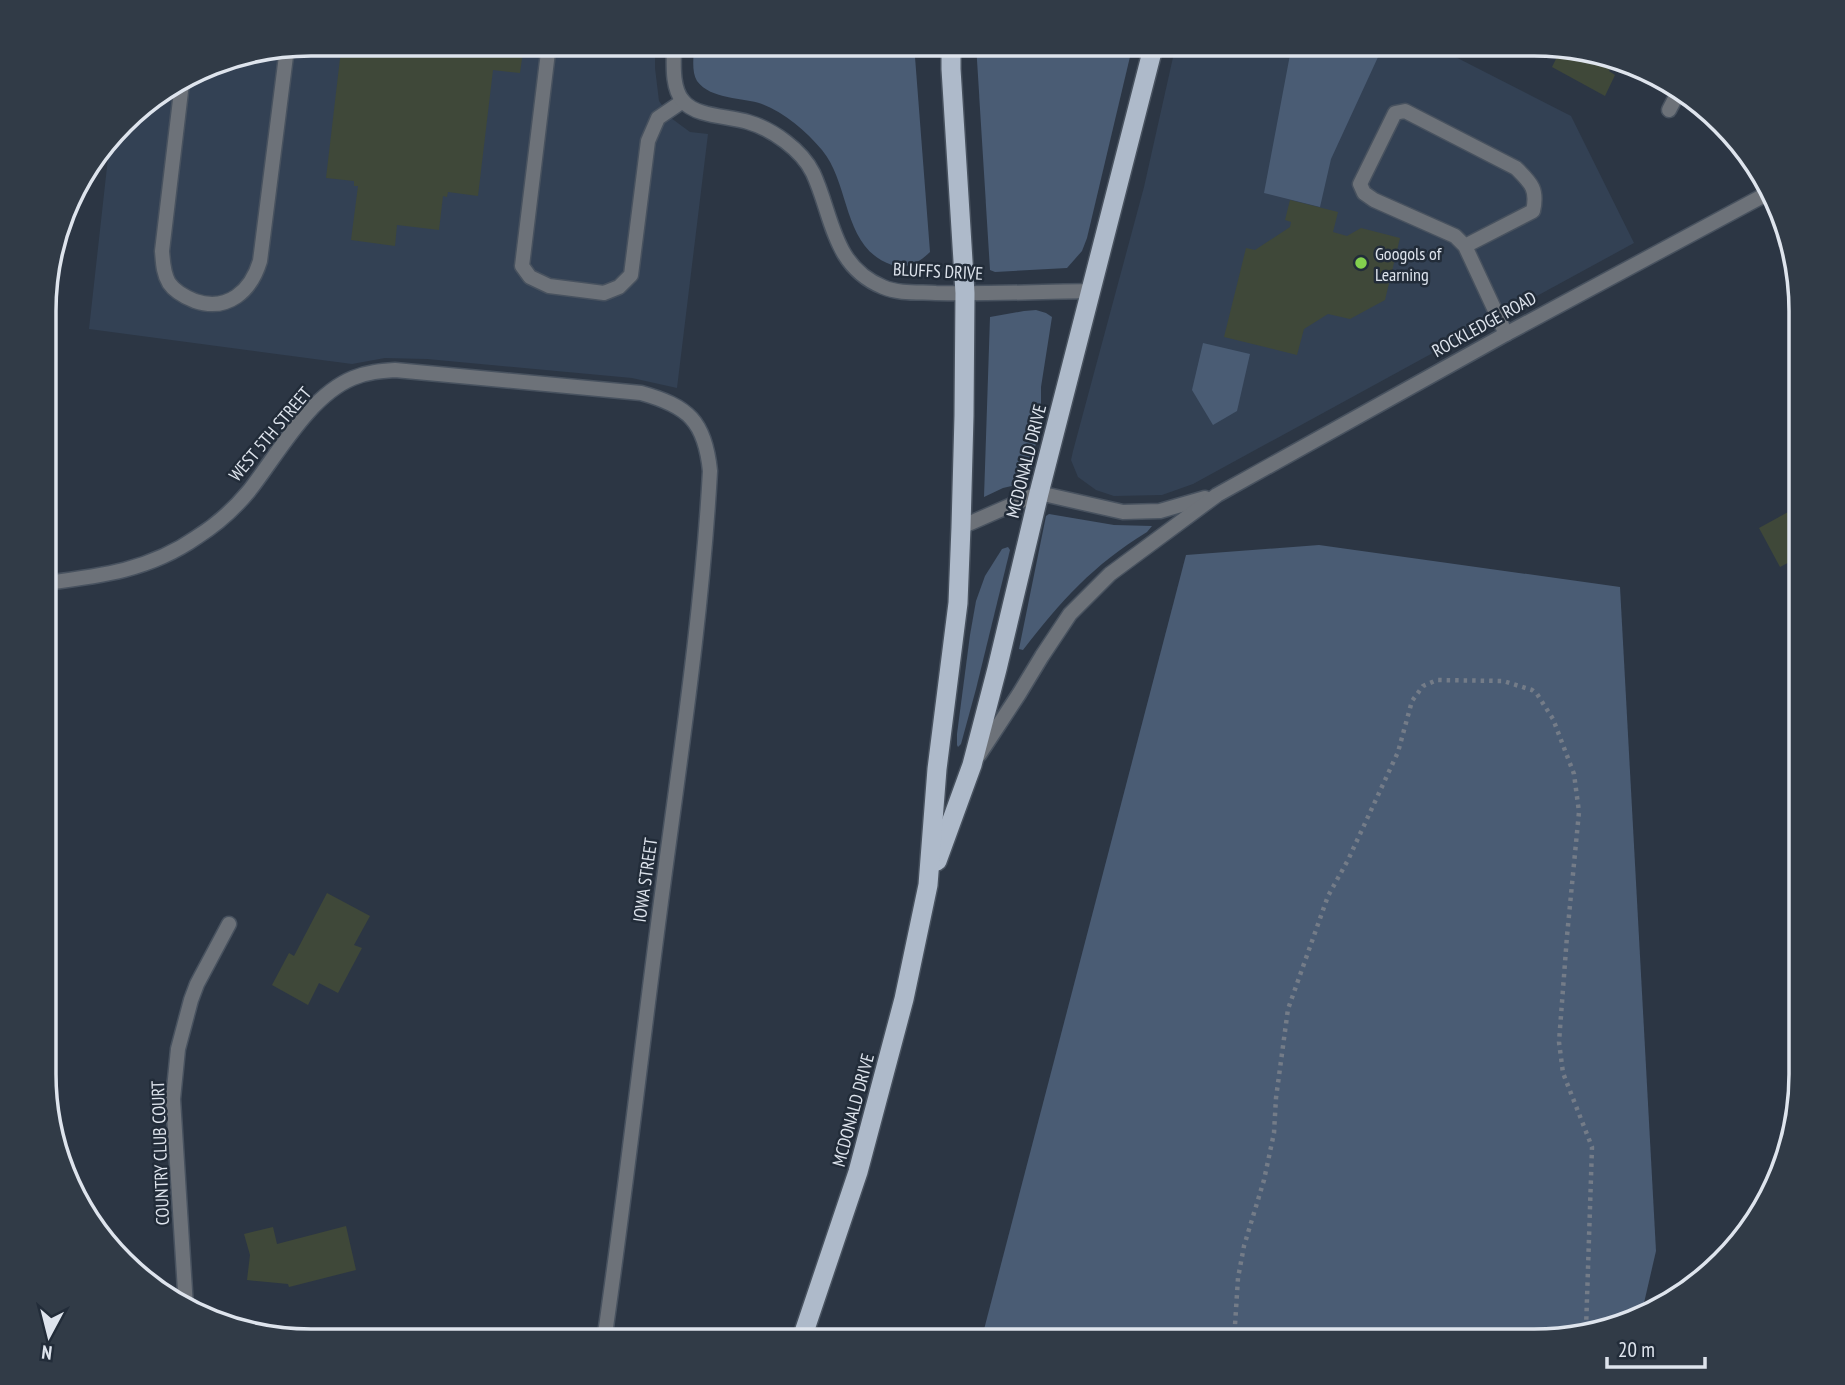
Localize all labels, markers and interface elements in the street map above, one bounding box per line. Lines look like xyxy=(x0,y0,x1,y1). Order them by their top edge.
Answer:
place label: Googols of Learning xyxy=(1375,242,1443,286)
marker: Googols of Learning xyxy=(1353,255,1369,271)
street label: BLUFFS DRIVE xyxy=(892,257,984,285)
street label: ROCKLEDGE ROAD xyxy=(1428,286,1540,362)
street label: WEST 5TH STREET xyxy=(224,382,316,486)
street label: MCDONALD DRIVE xyxy=(1001,402,1051,520)
street label: IOWA STREET xyxy=(628,836,662,924)
street label: MCDONALD DRIVE xyxy=(827,1051,879,1169)
street label: COUNTRY CLUB COURT xyxy=(146,1080,174,1226)
north arrow xyxy=(14,1301,84,1371)
scale bar xyxy=(1607,1326,1705,1370)
text: 20 m xyxy=(1618,1336,1655,1363)
text: N xyxy=(40,1340,53,1365)

